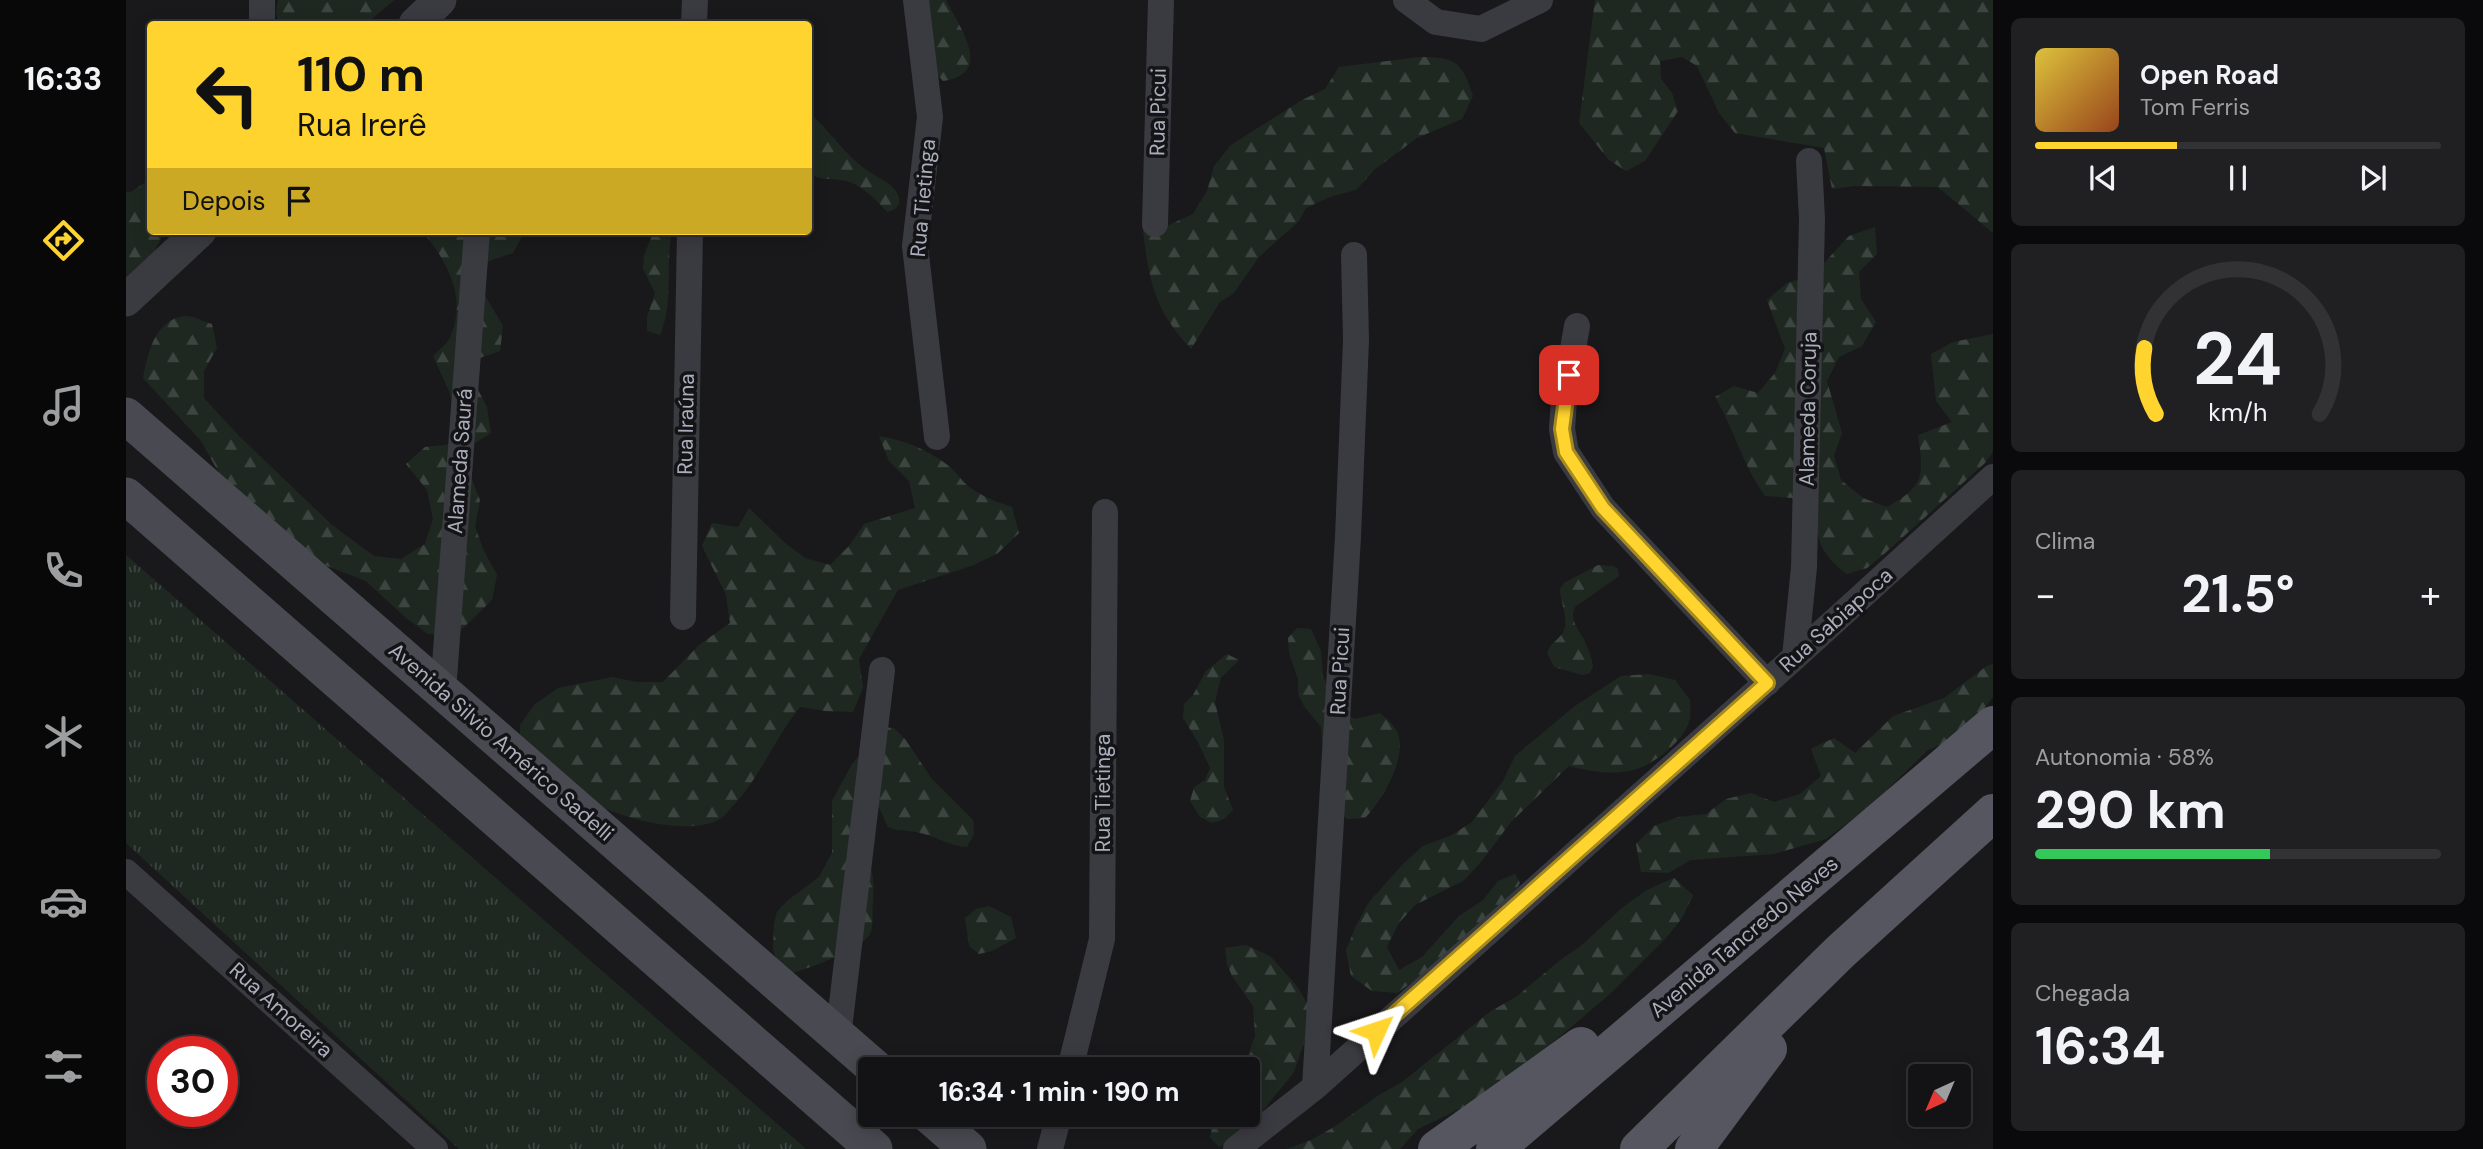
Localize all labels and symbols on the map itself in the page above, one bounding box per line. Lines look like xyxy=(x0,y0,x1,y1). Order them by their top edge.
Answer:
street label: Rua Picui xyxy=(1143,68,1173,156)
street label: Rua Tietinga xyxy=(904,138,942,258)
street label: Alameda Coruja xyxy=(1793,331,1823,487)
pin xyxy=(1539,345,1599,405)
street label: Rua Iraúna xyxy=(671,373,701,475)
street label: Alameda Saurá xyxy=(441,387,479,535)
street label: Rua Sabiapoca xyxy=(1773,561,1899,679)
street label: Rua Picui xyxy=(1324,626,1356,716)
street label: Avenida Silvio Américo Sadelli xyxy=(383,637,619,847)
street label: Rua Tietinga xyxy=(1089,734,1117,852)
street label: Avenida Tancredo Neves xyxy=(1644,850,1844,1024)
street label: Rua Amoreira xyxy=(223,956,339,1064)
position arrow xyxy=(1339,994,1413,1068)
speed limit sign: 30 xyxy=(147,1036,238,1127)
north arrow xyxy=(1908,1064,1970,1127)

